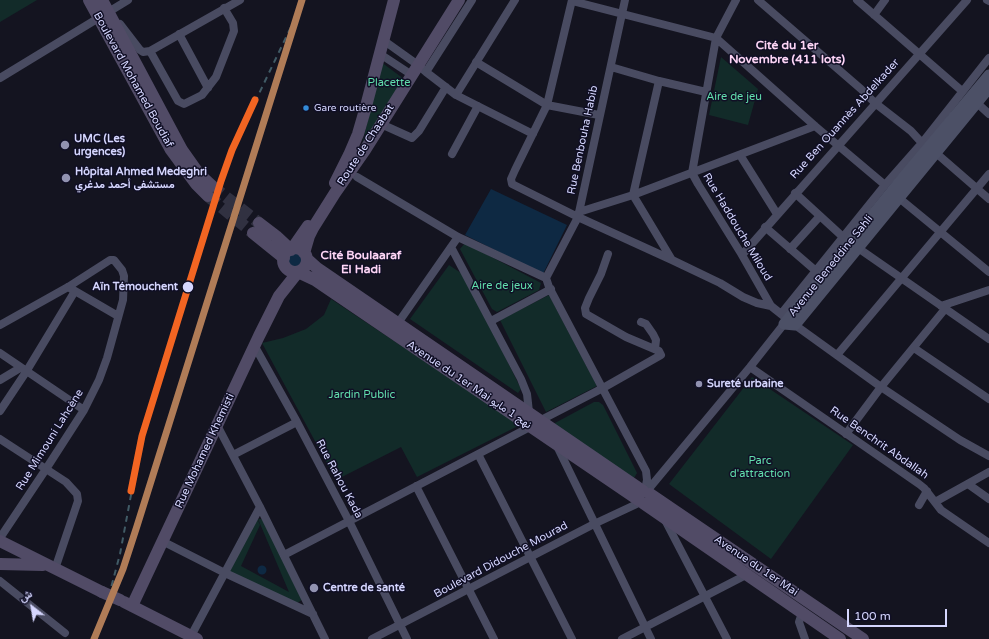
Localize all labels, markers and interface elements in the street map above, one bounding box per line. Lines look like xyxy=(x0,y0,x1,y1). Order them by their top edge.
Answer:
street label: Boulevard Mohamed Boudiaf xyxy=(90,10,176,150)
district label: Cité du 1er Novembre (411 lots) xyxy=(729,39,845,67)
street label: Rue Ben Ouannès Abdelkader xyxy=(788,56,902,182)
park label: Placette xyxy=(368,76,410,90)
street label: Rue Benbouha Habib xyxy=(565,84,601,196)
park label: Aire de jeu xyxy=(706,90,762,104)
place label: Gare routière xyxy=(314,102,376,114)
street label: Route de Chaabat xyxy=(335,102,397,188)
marker: Gare routière xyxy=(301,103,311,113)
place label: UMC (Les urgences) xyxy=(74,132,125,158)
marker: UMC (Les urgences) xyxy=(59,139,71,151)
place label: Hôpital Ahmed Medeghri مستشفى أحمد مدغري xyxy=(75,165,207,191)
street label: Rue Haddouche Miloud xyxy=(700,171,774,283)
marker: Hôpital Ahmed Medeghri مستشفى أحمد مدغري xyxy=(60,172,72,184)
street label: Avenue Beneddine Sahli xyxy=(786,213,876,319)
district label: Cité Boulaaraf El Hadi xyxy=(321,249,401,277)
park label: Aire de jeux xyxy=(471,279,533,293)
place label: Aïn Témouchent xyxy=(92,280,178,294)
marker: Aïn Témouchent xyxy=(181,280,195,294)
street label: Avenue du 1er Mai نهج 1 مايو xyxy=(404,338,534,432)
place label: Sureté urbaine xyxy=(707,377,784,391)
marker: Sureté urbaine xyxy=(694,379,704,389)
street label: Rue Mimouni Lahcène xyxy=(13,387,87,493)
park label: Jardin Public xyxy=(329,388,395,402)
street label: Rue Mohamed Khemisti xyxy=(173,392,237,510)
street label: Rue Benchrit Abdallah xyxy=(827,404,931,482)
street label: Rue Rahou Kada xyxy=(313,437,365,521)
park label: Parc d'attraction xyxy=(730,454,790,480)
street label: Boulevard Didouche Mourad xyxy=(432,519,570,601)
street label: Avenue du 1er Mai xyxy=(711,533,801,599)
place label: Centre de santé xyxy=(323,581,405,595)
marker: Centre de santé xyxy=(308,582,320,594)
north arrow xyxy=(12,587,52,627)
text: ش xyxy=(17,587,35,605)
scale bar xyxy=(849,601,949,627)
text: 100 m xyxy=(854,609,891,623)

